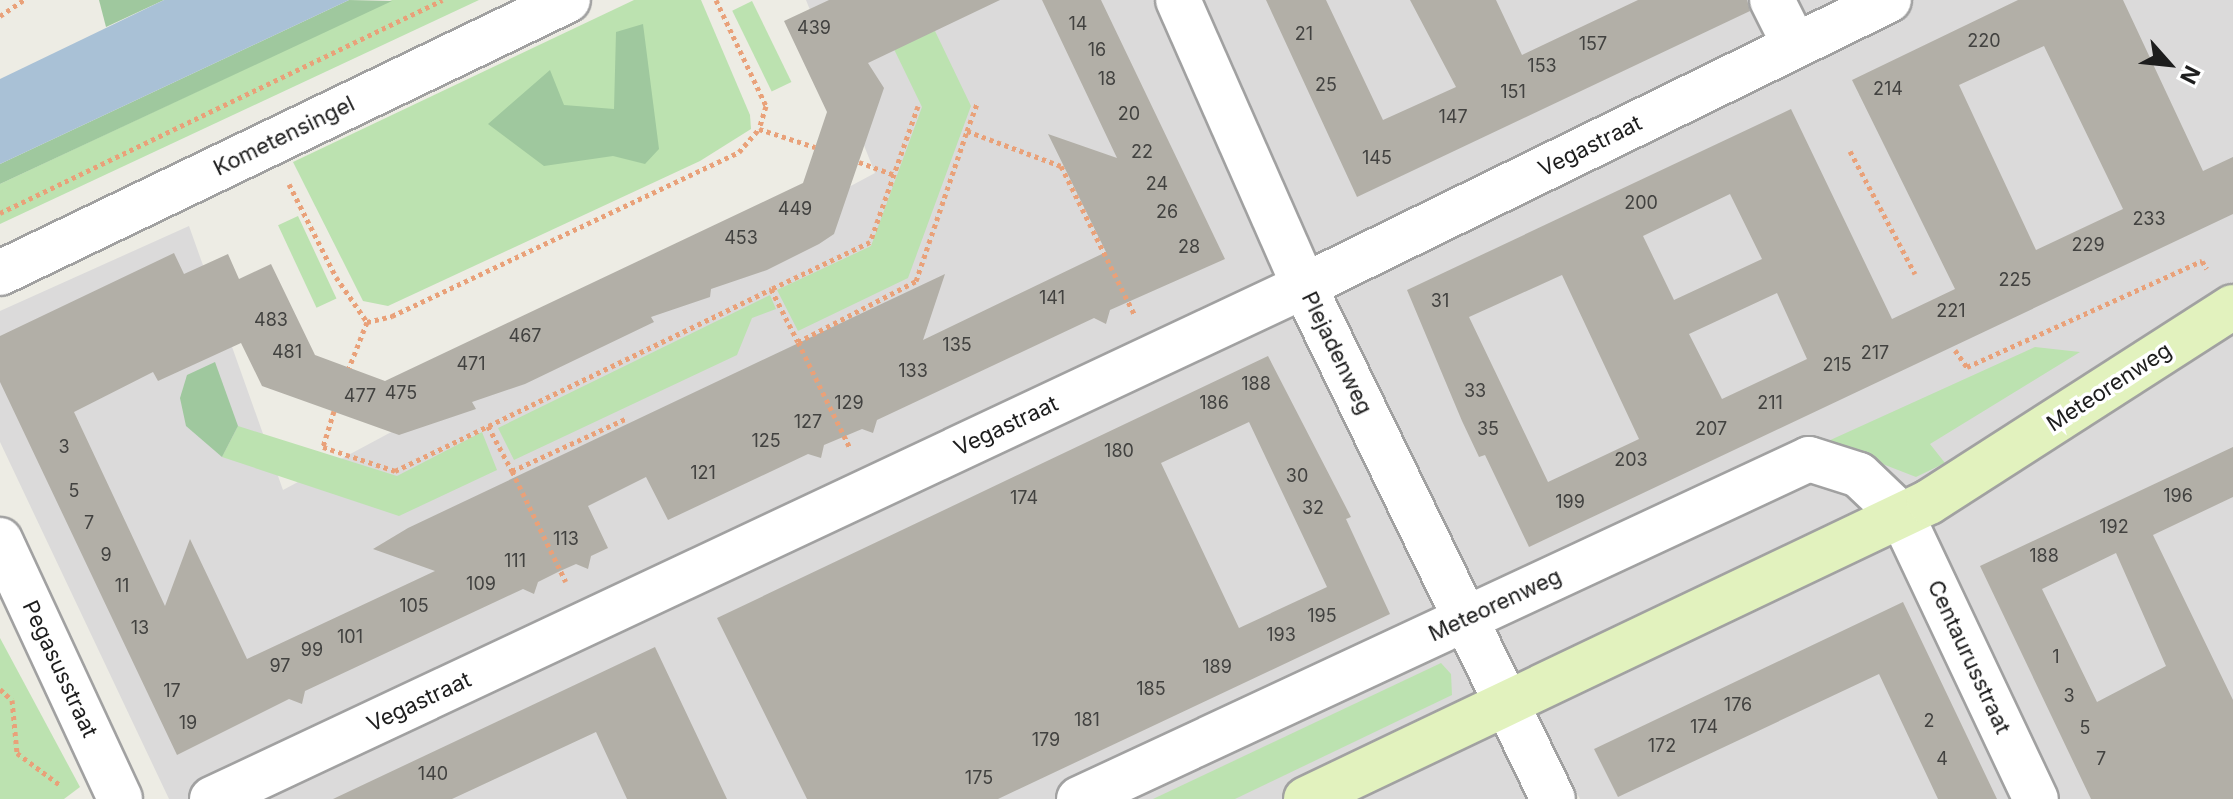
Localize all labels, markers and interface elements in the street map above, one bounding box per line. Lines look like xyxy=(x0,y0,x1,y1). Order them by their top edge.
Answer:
house number: 14 xyxy=(1069,13,1087,35)
house number: 439 xyxy=(797,17,831,39)
house number: 21 xyxy=(1295,23,1313,45)
north arrow xyxy=(2129,24,2209,104)
house number: 220 xyxy=(1967,30,2001,52)
house number: 157 xyxy=(1579,33,1607,55)
house number: 16 xyxy=(1088,39,1106,61)
house number: 153 xyxy=(1527,55,1557,77)
text: N xyxy=(2175,62,2206,88)
house number: 18 xyxy=(1098,68,1116,90)
house number: 25 xyxy=(1315,74,1337,96)
house number: 214 xyxy=(1873,78,1903,100)
house number: 151 xyxy=(1500,81,1526,103)
street label: Kometensingel xyxy=(209,90,359,182)
house number: 20 xyxy=(1118,103,1140,125)
house number: 147 xyxy=(1438,106,1468,128)
street label: Vegastraat xyxy=(1534,110,1646,182)
house number: 22 xyxy=(1131,141,1153,163)
house number: 145 xyxy=(1362,147,1392,169)
house number: 24 xyxy=(1146,173,1168,195)
house number: 200 xyxy=(1624,192,1658,214)
house number: 449 xyxy=(778,198,812,220)
house number: 26 xyxy=(1156,201,1178,223)
house number: 233 xyxy=(2132,208,2166,230)
house number: 453 xyxy=(724,227,758,249)
house number: 229 xyxy=(2071,234,2105,256)
house number: 28 xyxy=(1178,236,1200,258)
house number: 225 xyxy=(1999,269,2031,291)
house number: 141 xyxy=(1039,287,1065,309)
street label: Plejadenweg xyxy=(1296,287,1378,419)
house number: 31 xyxy=(1431,290,1449,312)
house number: 221 xyxy=(1936,300,1966,322)
house number: 483 xyxy=(254,309,288,331)
house number: 467 xyxy=(509,325,541,347)
house number: 135 xyxy=(942,334,972,356)
street label: Meteorenweg xyxy=(2042,337,2176,437)
house number: 481 xyxy=(272,341,302,363)
house number: 217 xyxy=(1861,342,1889,364)
house number: 471 xyxy=(456,353,486,375)
house number: 215 xyxy=(1822,354,1852,376)
house number: 133 xyxy=(898,360,928,382)
house number: 188 xyxy=(1241,373,1271,395)
house number: 33 xyxy=(1464,380,1486,402)
house number: 475 xyxy=(385,382,417,404)
house number: 477 xyxy=(344,385,376,407)
street label: Vegastraat xyxy=(950,390,1062,462)
house number: 129 xyxy=(834,392,864,414)
house number: 186 xyxy=(1199,392,1229,414)
house number: 211 xyxy=(1757,392,1783,414)
house number: 127 xyxy=(794,411,822,433)
house number: 35 xyxy=(1477,418,1499,440)
house number: 207 xyxy=(1695,418,1727,440)
house number: 125 xyxy=(751,430,781,452)
house number: 3 xyxy=(58,436,70,458)
house number: 180 xyxy=(1104,440,1134,462)
house number: 203 xyxy=(1614,449,1648,471)
house number: 121 xyxy=(690,462,716,484)
house number: 30 xyxy=(1286,465,1308,487)
house number: 5 xyxy=(69,480,79,502)
house number: 196 xyxy=(2163,485,2193,507)
house number: 174 xyxy=(1010,487,1038,509)
house number: 199 xyxy=(1555,491,1585,513)
house number: 32 xyxy=(1302,497,1324,519)
house number: 7 xyxy=(84,512,94,534)
house number: 192 xyxy=(2099,516,2129,538)
house number: 113 xyxy=(553,528,579,550)
house number: 9 xyxy=(100,544,112,566)
house number: 188 xyxy=(2029,545,2059,567)
house number: 111 xyxy=(504,550,526,572)
street label: Meteorenweg xyxy=(1424,563,1566,647)
house number: 109 xyxy=(466,573,496,595)
house number: 11 xyxy=(115,575,129,597)
street label: Centaurusstraat xyxy=(1922,576,2016,738)
house number: 105 xyxy=(399,595,429,617)
street label: Pegasusstraat xyxy=(17,596,103,742)
house number: 195 xyxy=(1307,605,1337,627)
house number: 13 xyxy=(131,617,149,639)
house number: 193 xyxy=(1266,624,1296,646)
house number: 101 xyxy=(337,626,363,648)
house number: 99 xyxy=(301,639,323,661)
house number: 1 xyxy=(2052,646,2060,668)
house number: 97 xyxy=(270,655,290,677)
house number: 189 xyxy=(1202,656,1232,678)
street label: Vegastraat xyxy=(363,666,475,738)
house number: 185 xyxy=(1136,678,1166,700)
house number: 17 xyxy=(163,680,181,702)
house number: 3 xyxy=(2063,685,2075,707)
house number: 176 xyxy=(1724,694,1752,716)
house number: 181 xyxy=(1074,709,1100,731)
house number: 2 xyxy=(1924,710,1934,732)
house number: 19 xyxy=(179,712,197,734)
house number: 174 xyxy=(1690,716,1718,738)
house number: 5 xyxy=(2080,717,2090,739)
house number: 179 xyxy=(1032,729,1060,751)
house number: 172 xyxy=(1648,735,1676,757)
house number: 4 xyxy=(1936,748,1948,770)
house number: 7 xyxy=(2096,748,2106,770)
house number: 140 xyxy=(418,763,448,785)
house number: 175 xyxy=(965,767,993,789)

